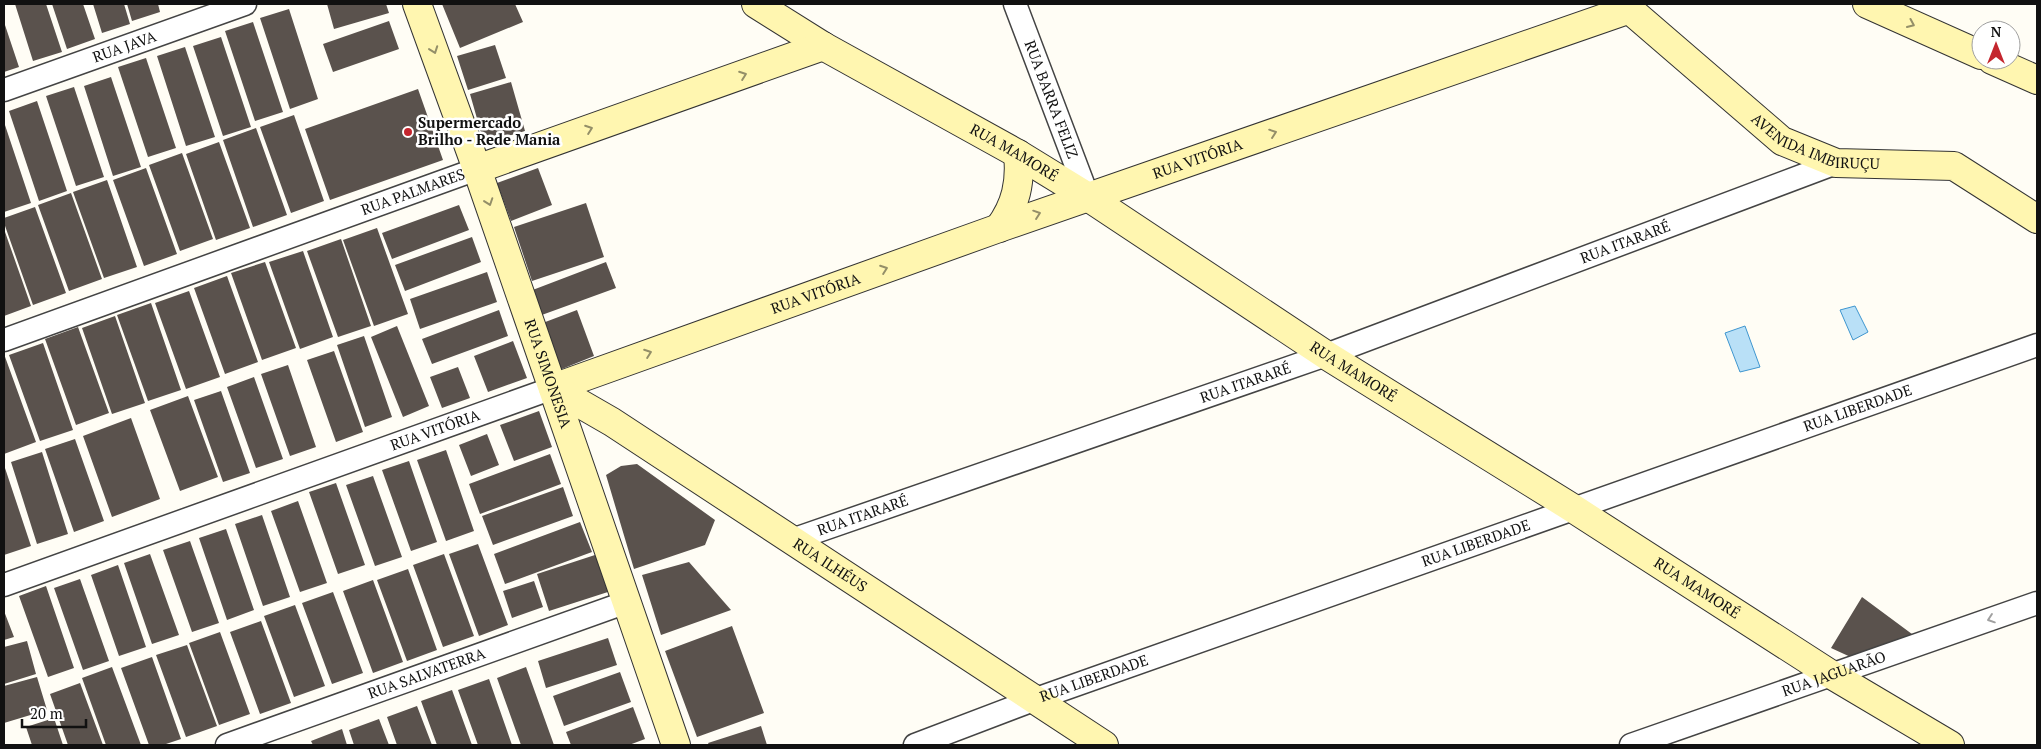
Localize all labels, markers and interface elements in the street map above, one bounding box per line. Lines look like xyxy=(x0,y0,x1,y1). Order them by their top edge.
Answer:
one-way arrow xyxy=(1906,17,1915,28)
north arrow xyxy=(1971,20,2021,70)
text: N xyxy=(1991,22,2002,41)
street label: RUA JAVA xyxy=(90,25,159,67)
street label: RUA BARRA FELIZ xyxy=(1021,37,1084,161)
one-way arrow xyxy=(428,45,438,53)
one-way arrow xyxy=(738,71,746,81)
street label: AVENIDA IMBIRUÇU xyxy=(1748,108,1880,173)
place label: Supermercado Brilho - Rede Mania xyxy=(418,112,561,149)
street label: RUA MAMORÉ xyxy=(967,118,1063,185)
one-way arrow xyxy=(585,125,593,135)
marker: Supermercado Brilho - Rede Mania xyxy=(402,126,414,138)
one-way arrow xyxy=(1268,129,1277,139)
street label: RUA VITÓRIA xyxy=(1150,133,1245,183)
street label: RUA PALMARES xyxy=(358,163,468,219)
one-way arrow xyxy=(483,198,493,206)
one-way arrow xyxy=(1032,210,1041,220)
street label: RUA ITARARÉ xyxy=(1577,215,1673,267)
one-way arrow xyxy=(879,265,887,275)
street label: RUA VITÓRIA xyxy=(768,267,863,318)
street label: RUA SIMONESIA xyxy=(521,316,577,431)
street label: RUA MAMORÉ xyxy=(1307,336,1401,406)
one-way arrow xyxy=(643,349,652,359)
street label: RUA ITARARÉ xyxy=(1197,357,1293,407)
street label: RUA LIBERDADE xyxy=(1800,379,1914,436)
street label: RUA VITÓRIA xyxy=(387,404,483,455)
street label: RUA ITARARÉ xyxy=(814,490,911,540)
street label: RUA LIBERDADE xyxy=(1419,514,1532,571)
street label: RUA ILHÉUS xyxy=(790,533,872,596)
street label: RUA MAMORÉ xyxy=(1651,552,1745,622)
one-way arrow xyxy=(1988,613,1996,623)
street label: RUA SALVATERRA xyxy=(365,642,489,703)
street label: RUA JAGUARÃO xyxy=(1779,646,1888,700)
street label: RUA LIBERDADE xyxy=(1037,649,1151,706)
scale bar xyxy=(22,696,86,728)
text: 20 m xyxy=(30,703,63,723)

